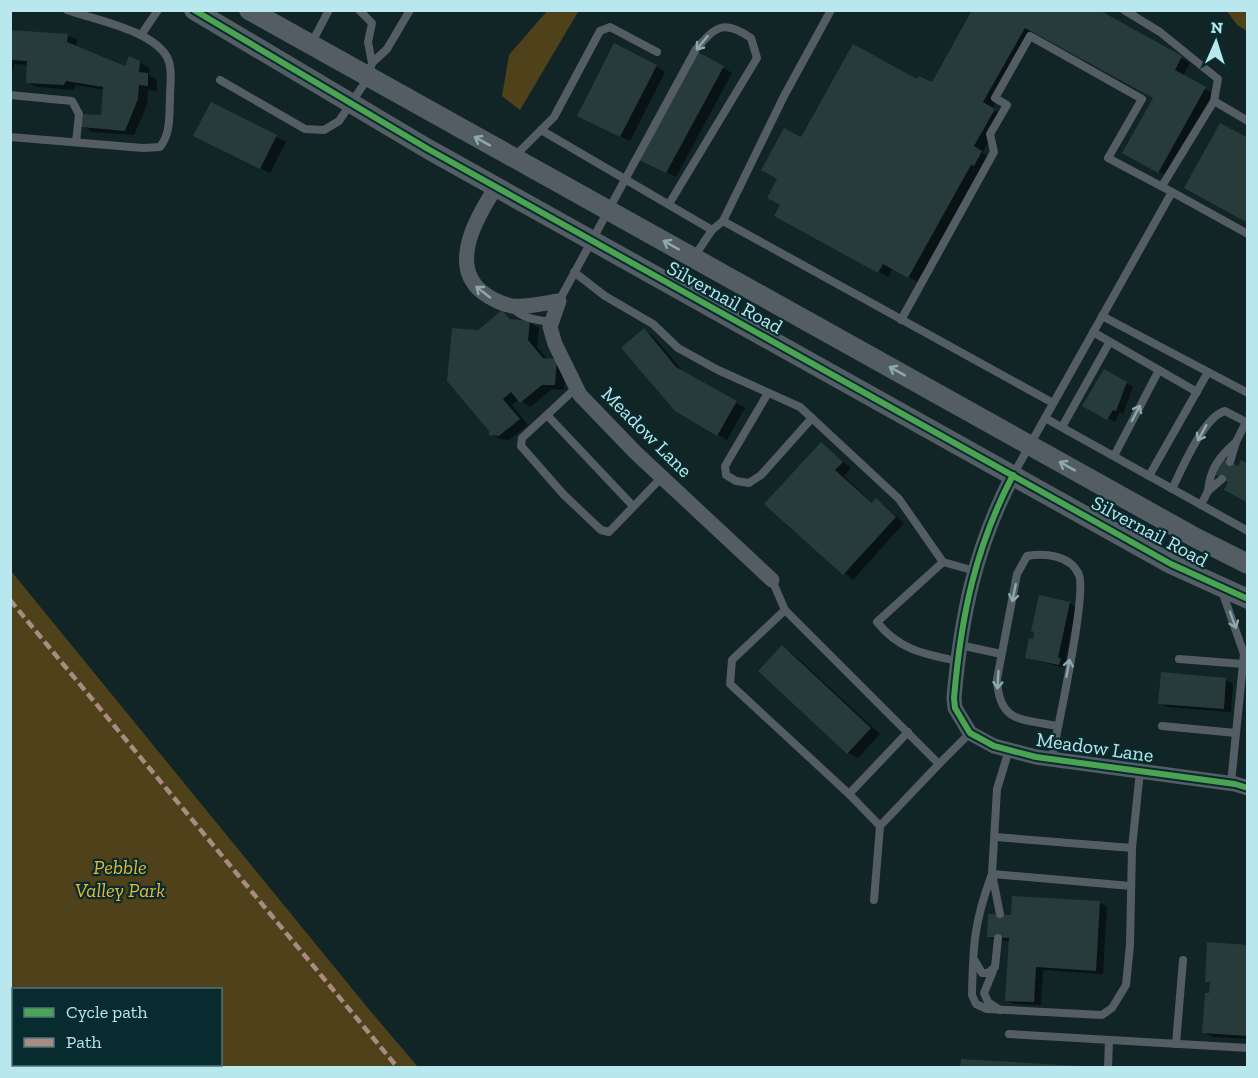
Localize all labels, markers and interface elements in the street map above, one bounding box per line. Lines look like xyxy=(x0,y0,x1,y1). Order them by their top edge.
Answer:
north arrow xyxy=(1186,12,1246,72)
text: N xyxy=(1210,18,1223,37)
one-way arrow xyxy=(695,35,709,50)
one-way arrow xyxy=(474,135,491,147)
one-way arrow xyxy=(663,239,680,251)
street label: Silvernail Road xyxy=(663,255,787,339)
one-way arrow xyxy=(475,285,491,298)
one-way arrow xyxy=(888,365,906,376)
street label: Meadow Lane xyxy=(597,382,697,482)
one-way arrow xyxy=(1131,404,1143,422)
one-way arrow xyxy=(1196,424,1208,441)
one-way arrow xyxy=(1059,460,1076,472)
street label: Silvernail Road xyxy=(1088,490,1212,572)
one-way arrow xyxy=(1008,583,1019,602)
one-way arrow xyxy=(1229,610,1240,629)
one-way arrow xyxy=(1063,659,1074,679)
one-way arrow xyxy=(992,669,1003,689)
street label: Meadow Lane xyxy=(1035,727,1155,767)
park label: Pebble Valley Park xyxy=(75,855,165,902)
legend xyxy=(12,988,222,1066)
text: Cycle path xyxy=(66,1001,148,1023)
text: Path xyxy=(66,1031,102,1053)

